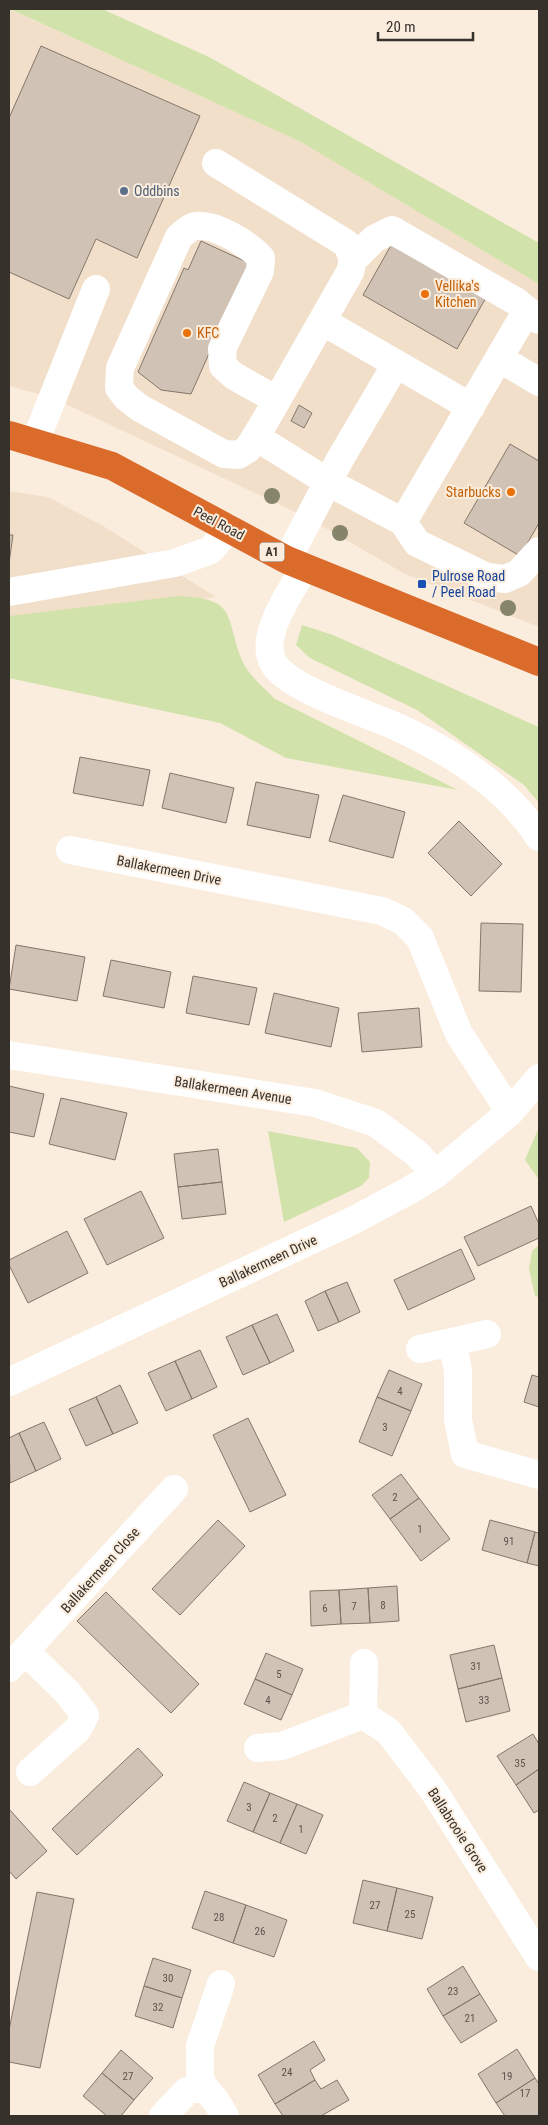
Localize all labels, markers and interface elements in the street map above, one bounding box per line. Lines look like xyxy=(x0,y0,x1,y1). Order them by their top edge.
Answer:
scale bar xyxy=(378,10,473,42)
text: 20 m xyxy=(386,18,416,36)
place label: Oddbins xyxy=(134,183,180,199)
marker: Oddbins xyxy=(118,185,130,197)
place label: Vellika's Kitchen xyxy=(435,278,480,310)
marker: Vellika's Kitchen xyxy=(419,288,431,300)
place label: KFC xyxy=(197,325,219,341)
marker: KFC xyxy=(181,327,193,339)
place label: Starbucks xyxy=(446,484,501,500)
marker: Starbucks xyxy=(505,486,517,498)
street label: Peel Road xyxy=(191,503,247,543)
road number: A1 xyxy=(260,542,284,562)
place label: Pulrose Road / Peel Road xyxy=(432,568,505,600)
marker: Pulrose Road / Peel Road xyxy=(416,578,428,590)
street label: Ballakermeen Drive xyxy=(115,852,223,888)
street label: Ballakermeen Avenue xyxy=(173,1073,293,1107)
street label: Ballakermeen Drive xyxy=(217,1231,320,1291)
house number: 4 xyxy=(397,1385,403,1398)
house number: 3 xyxy=(382,1421,388,1434)
house number: 2 xyxy=(392,1491,398,1504)
house number: 1 xyxy=(417,1523,423,1536)
street label: Ballakermeen Close xyxy=(57,1524,143,1616)
house number: 91 xyxy=(504,1535,514,1548)
house number: 8 xyxy=(380,1599,386,1612)
house number: 7 xyxy=(351,1600,357,1613)
house number: 6 xyxy=(322,1602,328,1615)
house number: 31 xyxy=(471,1660,481,1673)
house number: 5 xyxy=(276,1668,282,1681)
house number: 4 xyxy=(265,1694,271,1707)
house number: 33 xyxy=(479,1694,489,1707)
house number: 35 xyxy=(515,1757,525,1770)
street label: Ballabrooie Grove xyxy=(425,1785,491,1876)
house number: 3 xyxy=(246,1801,252,1814)
house number: 2 xyxy=(272,1812,278,1825)
house number: 1 xyxy=(298,1823,304,1836)
house number: 27 xyxy=(370,1899,380,1912)
house number: 25 xyxy=(405,1908,415,1921)
house number: 28 xyxy=(214,1911,224,1924)
house number: 26 xyxy=(255,1925,265,1938)
house number: 30 xyxy=(163,1972,173,1985)
house number: 23 xyxy=(448,1985,458,1998)
house number: 32 xyxy=(153,2001,163,2014)
house number: 21 xyxy=(465,2012,475,2025)
house number: 24 xyxy=(282,2066,293,2079)
house number: 27 xyxy=(123,2070,133,2083)
house number: 19 xyxy=(502,2070,512,2083)
house number: 17 xyxy=(520,2087,530,2100)

